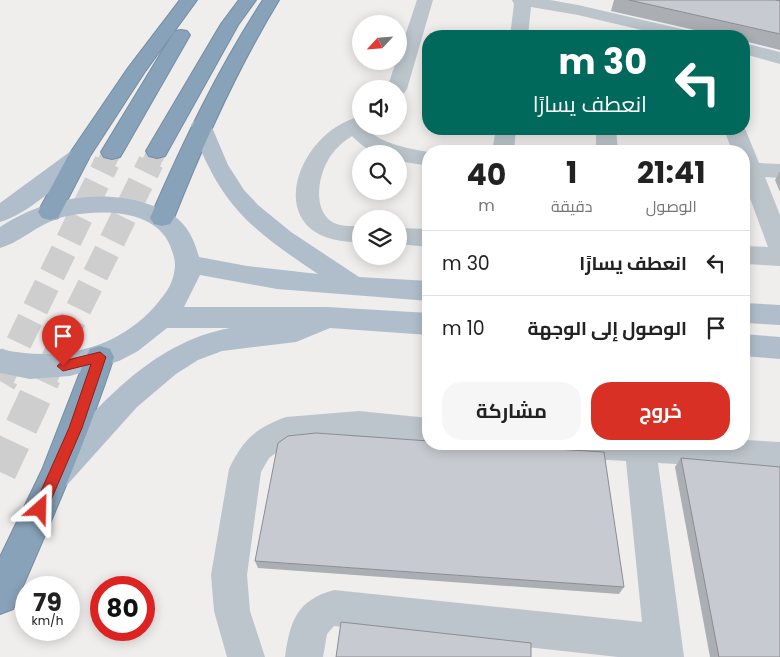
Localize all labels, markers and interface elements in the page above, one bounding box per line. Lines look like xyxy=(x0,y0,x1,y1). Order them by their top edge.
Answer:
north arrow xyxy=(352,15,408,70)
map controls xyxy=(352,15,407,265)
text: 30 m xyxy=(559,37,647,86)
icon: left xyxy=(665,50,730,115)
button: sound xyxy=(352,80,407,135)
text: انعطف يسارًا xyxy=(533,89,647,120)
button: search xyxy=(352,145,407,200)
text: 1 xyxy=(566,151,577,194)
text: 21:41 xyxy=(637,151,706,194)
text: 40 xyxy=(467,153,506,196)
text: m xyxy=(478,194,495,217)
text: دقيقة xyxy=(551,195,593,218)
text: الوصول xyxy=(646,195,697,218)
button: layers xyxy=(352,210,407,265)
icon: left xyxy=(702,249,730,277)
text: 30 m xyxy=(442,250,490,277)
text: انعطف يسارًا xyxy=(579,250,687,277)
icon: arrive xyxy=(702,314,730,342)
pin xyxy=(42,315,84,366)
text: 10 m xyxy=(442,315,485,342)
text: الوصول إلى الوجهة xyxy=(528,315,687,342)
icon: arrive xyxy=(49,322,77,350)
button: مشاركة xyxy=(442,382,581,440)
button: خروج xyxy=(591,382,730,440)
position arrow xyxy=(13,482,65,534)
speed limit sign: 80 xyxy=(90,576,155,641)
text: 79 xyxy=(33,585,62,620)
text: km/h xyxy=(32,612,63,629)

